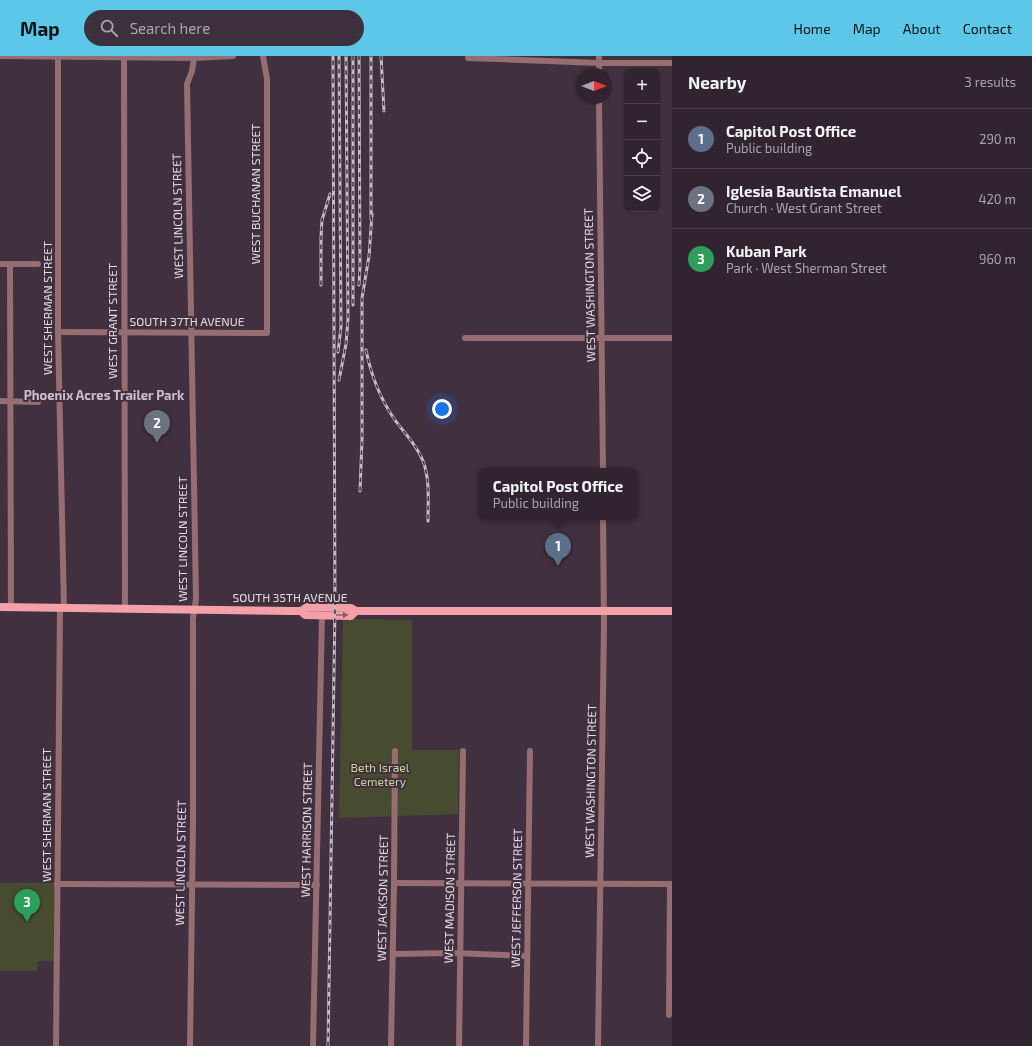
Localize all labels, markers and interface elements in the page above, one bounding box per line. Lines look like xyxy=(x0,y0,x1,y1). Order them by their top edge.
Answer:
search box xyxy=(84,10,364,46)
text: Map xyxy=(20,17,60,40)
icon: search xyxy=(98,17,120,39)
text: Search here xyxy=(130,19,210,37)
text: Home xyxy=(794,20,831,37)
text: Map xyxy=(853,20,881,37)
text: About xyxy=(903,20,941,37)
text: Contact xyxy=(963,20,1012,37)
north arrow xyxy=(576,68,612,104)
map controls xyxy=(624,68,660,212)
button: + xyxy=(624,68,660,104)
text: Nearby xyxy=(688,72,746,92)
text: 3 results xyxy=(965,74,1016,90)
button: − xyxy=(624,104,660,140)
text: Capitol Post Office xyxy=(726,122,856,140)
street label: WEST BUCHANAN STREET xyxy=(248,124,262,264)
text: 1 xyxy=(698,131,704,147)
text: 290 m xyxy=(979,131,1016,147)
button: locate xyxy=(624,140,660,176)
text: Public building xyxy=(726,140,812,156)
street label: WEST LINCOLN STREET xyxy=(169,153,185,279)
button: layers xyxy=(624,176,660,212)
text: Iglesia Bautista Emanuel xyxy=(726,182,901,200)
text: 2 xyxy=(697,191,705,207)
text: 420 m xyxy=(979,191,1016,207)
text: Church · West Grant Street xyxy=(726,200,882,216)
street label: WEST WASHINGTON STREET xyxy=(581,208,597,362)
street label: WEST SHERMAN STREET xyxy=(40,241,54,375)
text: Kuban Park xyxy=(726,242,807,260)
text: 3 xyxy=(697,251,705,267)
text: 960 m xyxy=(979,251,1016,267)
text: Park · West Sherman Street xyxy=(726,260,887,276)
street label: WEST GRANT STREET xyxy=(105,263,119,379)
street label: SOUTH 37TH AVENUE xyxy=(130,314,245,328)
district label: Phoenix Acres Trailer Park xyxy=(24,387,185,403)
your location xyxy=(432,399,452,419)
pin: 2 xyxy=(144,410,170,443)
popup xyxy=(478,468,638,520)
street label: WEST LINCOLN STREET xyxy=(175,476,189,602)
text: Capitol Post Office xyxy=(493,477,623,495)
text: Public building xyxy=(493,495,579,511)
pin: 1 xyxy=(545,533,571,566)
street label: SOUTH 35TH AVENUE xyxy=(232,590,348,604)
one-way arrow xyxy=(336,612,348,619)
street label: WEST WASHINGTON STREET xyxy=(582,704,598,858)
street label: WEST SHERMAN STREET xyxy=(39,748,53,882)
park label: Beth Israel Cemetery xyxy=(351,760,410,788)
street label: WEST HARRISON STREET xyxy=(298,762,314,898)
street label: WEST LINCOLN STREET xyxy=(172,800,188,926)
street label: WEST JEFFERSON STREET xyxy=(508,828,524,968)
street label: WEST MADISON STREET xyxy=(441,832,457,963)
street label: WEST JACKSON STREET xyxy=(374,834,390,962)
pin: 3 xyxy=(14,889,40,922)

